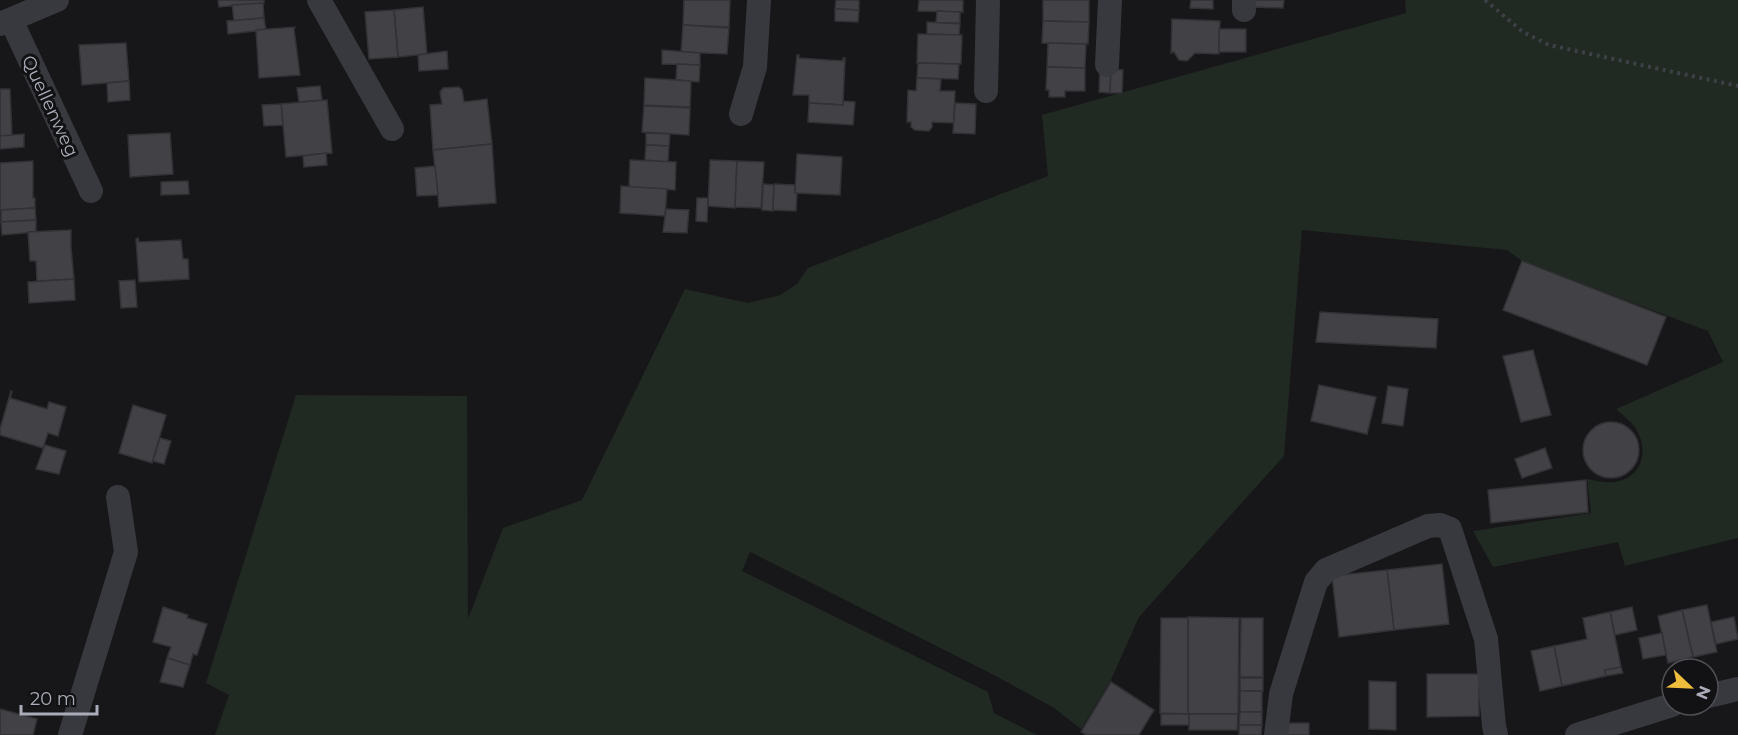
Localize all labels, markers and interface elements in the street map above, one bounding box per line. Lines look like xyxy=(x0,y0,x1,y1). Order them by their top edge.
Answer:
street label: Quellenweg xyxy=(17,52,83,160)
north arrow xyxy=(1660,657,1720,717)
scale bar xyxy=(21,678,98,716)
text: N xyxy=(1692,683,1715,702)
text: 20 m xyxy=(30,688,76,710)

